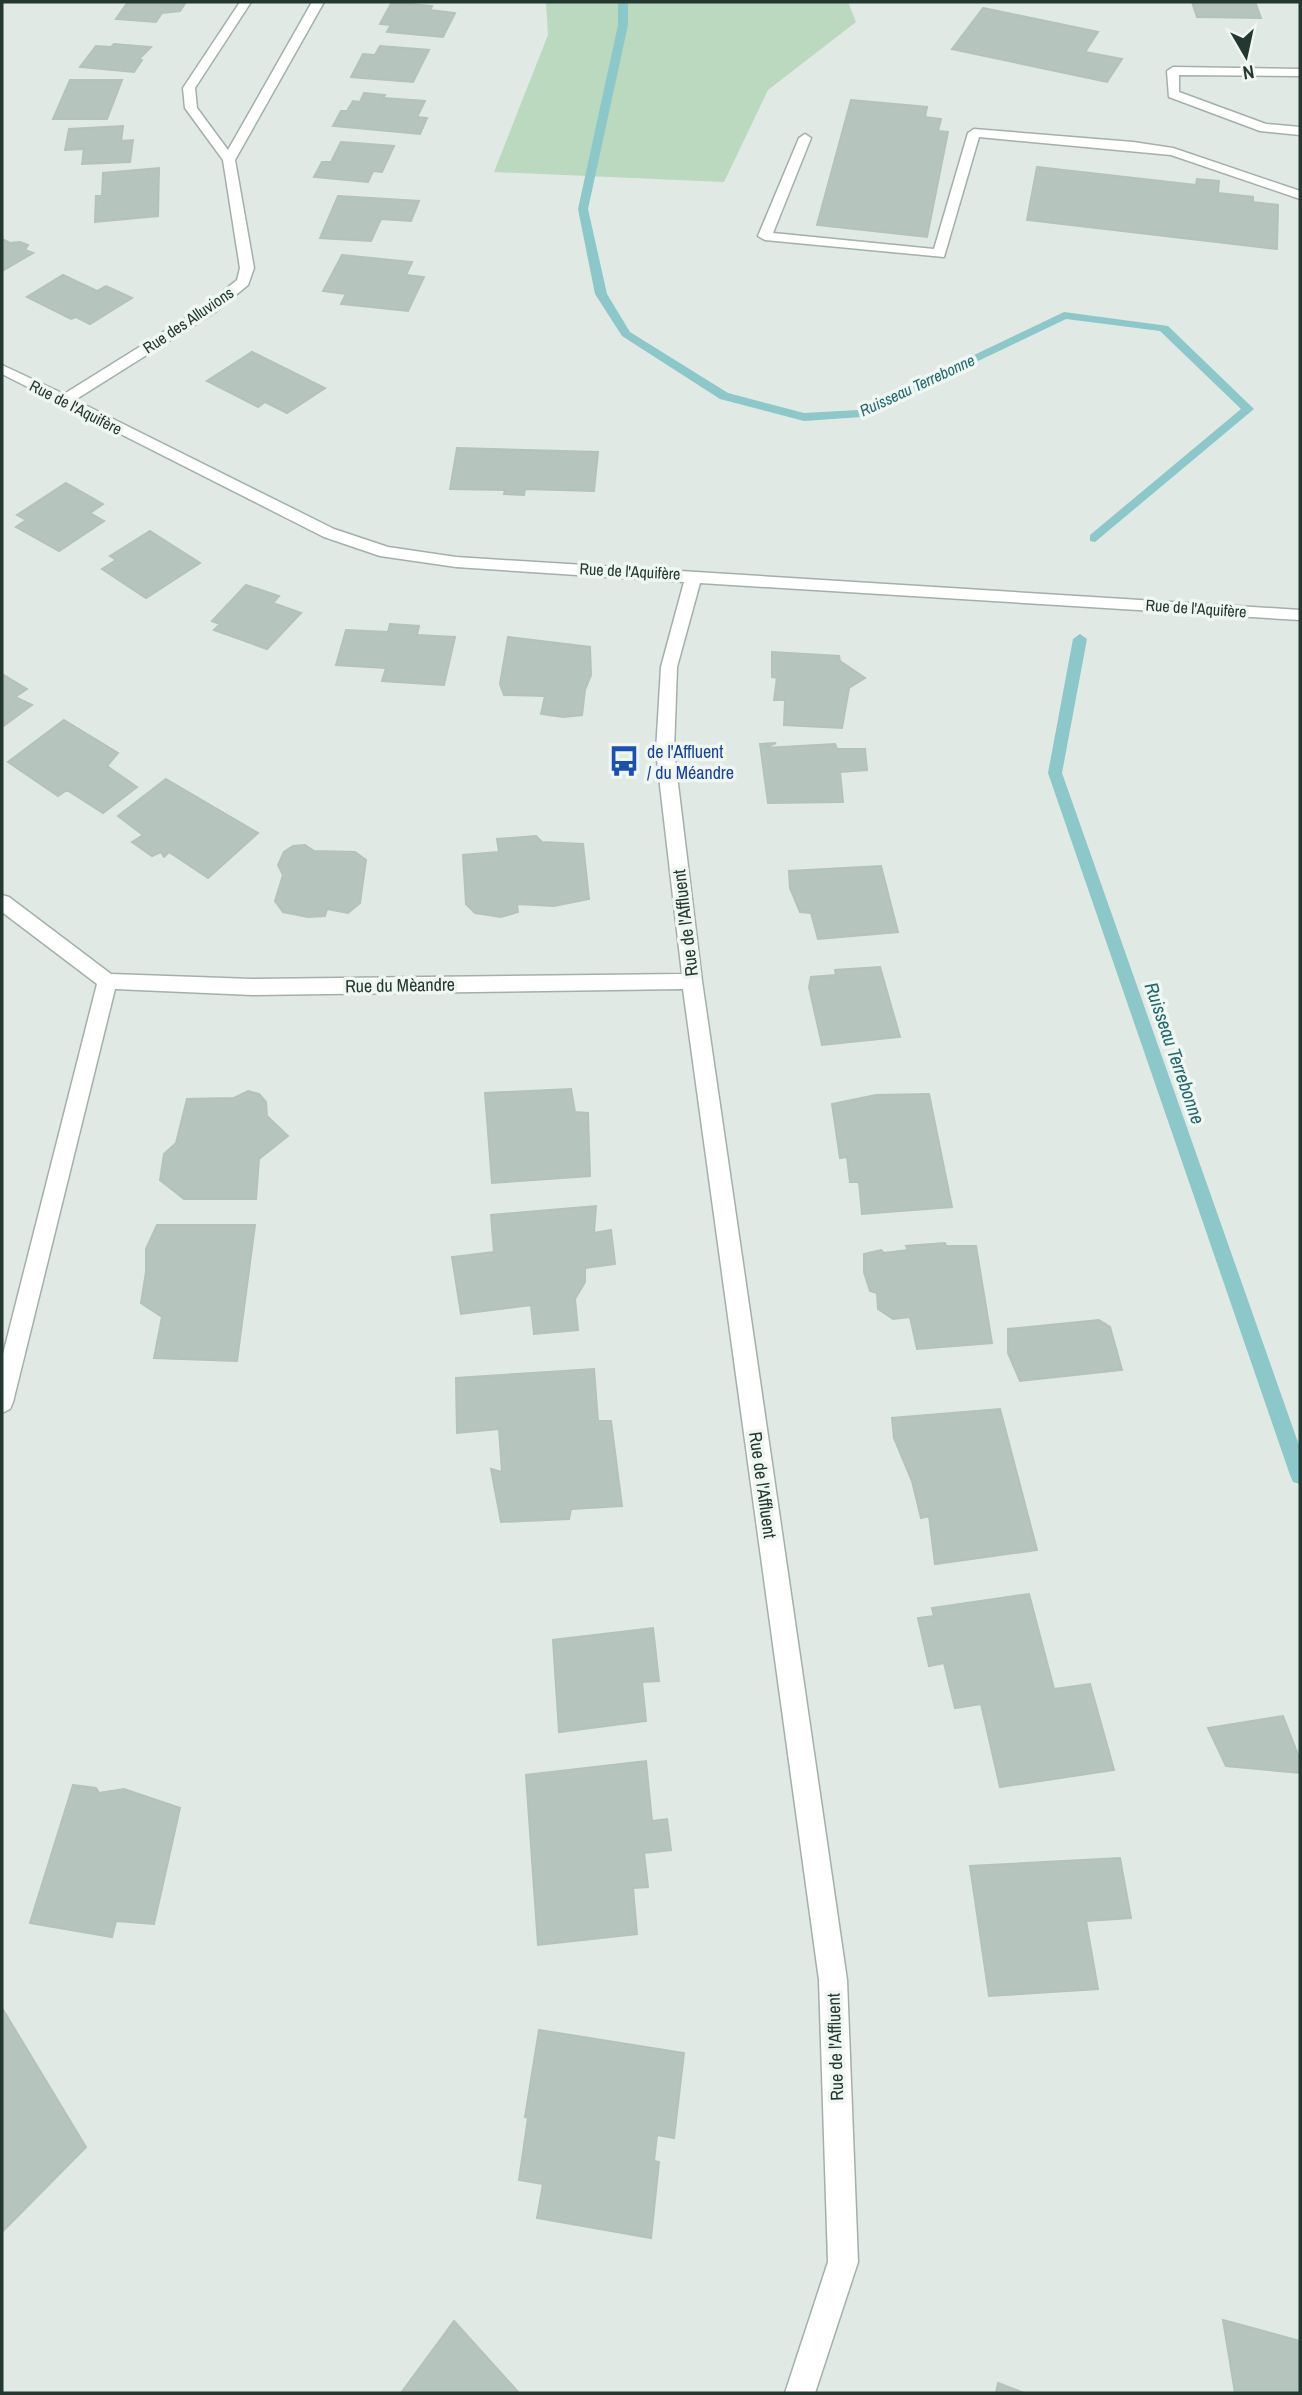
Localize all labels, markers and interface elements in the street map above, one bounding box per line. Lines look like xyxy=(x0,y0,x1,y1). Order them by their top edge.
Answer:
north arrow xyxy=(1211,21,1281,91)
text: N xyxy=(1241,59,1256,87)
street label: Rue des Alluvions xyxy=(138,282,238,358)
water label: Ruisseau Terrebonne xyxy=(856,349,978,421)
street label: Rue de l'Aquifère xyxy=(26,374,126,440)
street label: Rue de l'Aquifère xyxy=(579,557,681,585)
street label: Rue de l'Aquifère xyxy=(1145,594,1247,622)
place label: de l'Affluent / du Méandre xyxy=(647,739,734,785)
bus stop icon: de l'Affluent / du Méandre xyxy=(607,744,641,778)
street label: Rue de l'Affluent xyxy=(666,868,704,978)
street label: Rue du Mèandre xyxy=(345,972,455,998)
water label: Ruisseau Terrebonne xyxy=(1139,979,1211,1127)
street label: Rue de l'Affluent xyxy=(743,1430,783,1540)
street label: Rue de l'Affluent xyxy=(821,1993,849,2101)

